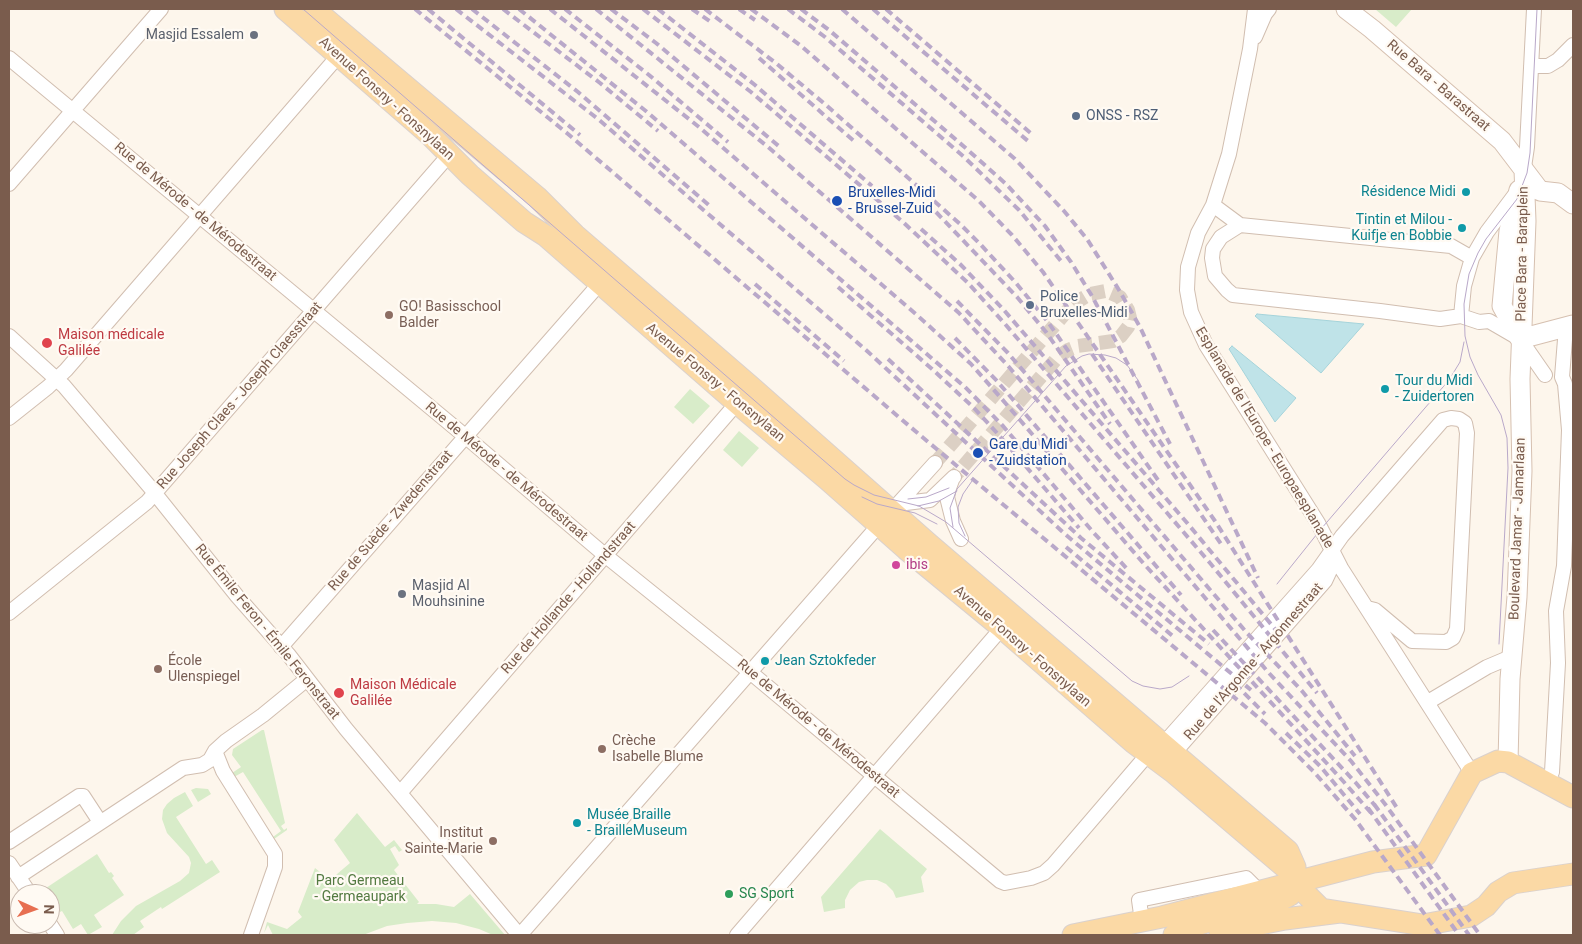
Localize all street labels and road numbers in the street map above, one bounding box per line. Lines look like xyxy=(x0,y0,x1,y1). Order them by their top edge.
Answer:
street label: Avenue Fonsny - Fonsnylaan xyxy=(315,34,457,164)
street label: Rue Bara - Barastraat xyxy=(1383,37,1493,135)
street label: Rue de Mérode - de Mérodestraat xyxy=(110,139,280,285)
street label: Place Bara - Baraplein xyxy=(1513,186,1533,322)
street label: Rue Joseph Claes - Joseph Claesstraat xyxy=(154,299,326,493)
street label: Avenue Fonsny - Fonsnylaan xyxy=(642,320,788,446)
street label: Esplanade de l'Europe - Europaesplanade xyxy=(1191,324,1337,552)
street label: Rue de Mérode - de Mérodestraat xyxy=(421,399,591,545)
street label: Boulevard Jamar - Jamarlaan xyxy=(1506,437,1530,621)
street label: Rue de Suède - Zwedenstraat xyxy=(325,447,457,595)
street label: Rue de Hollande - Hollandstraat xyxy=(498,518,640,678)
street label: Rue Émile Feron - Émile Feronstraat xyxy=(191,541,343,723)
street label: Rue de l'Argonne - Argonnestraat xyxy=(1181,580,1327,744)
street label: Avenue Fonsny - Fonsnylaan xyxy=(950,583,1094,711)
street label: Rue de Mérode - de Mérodestraat xyxy=(733,656,903,802)

